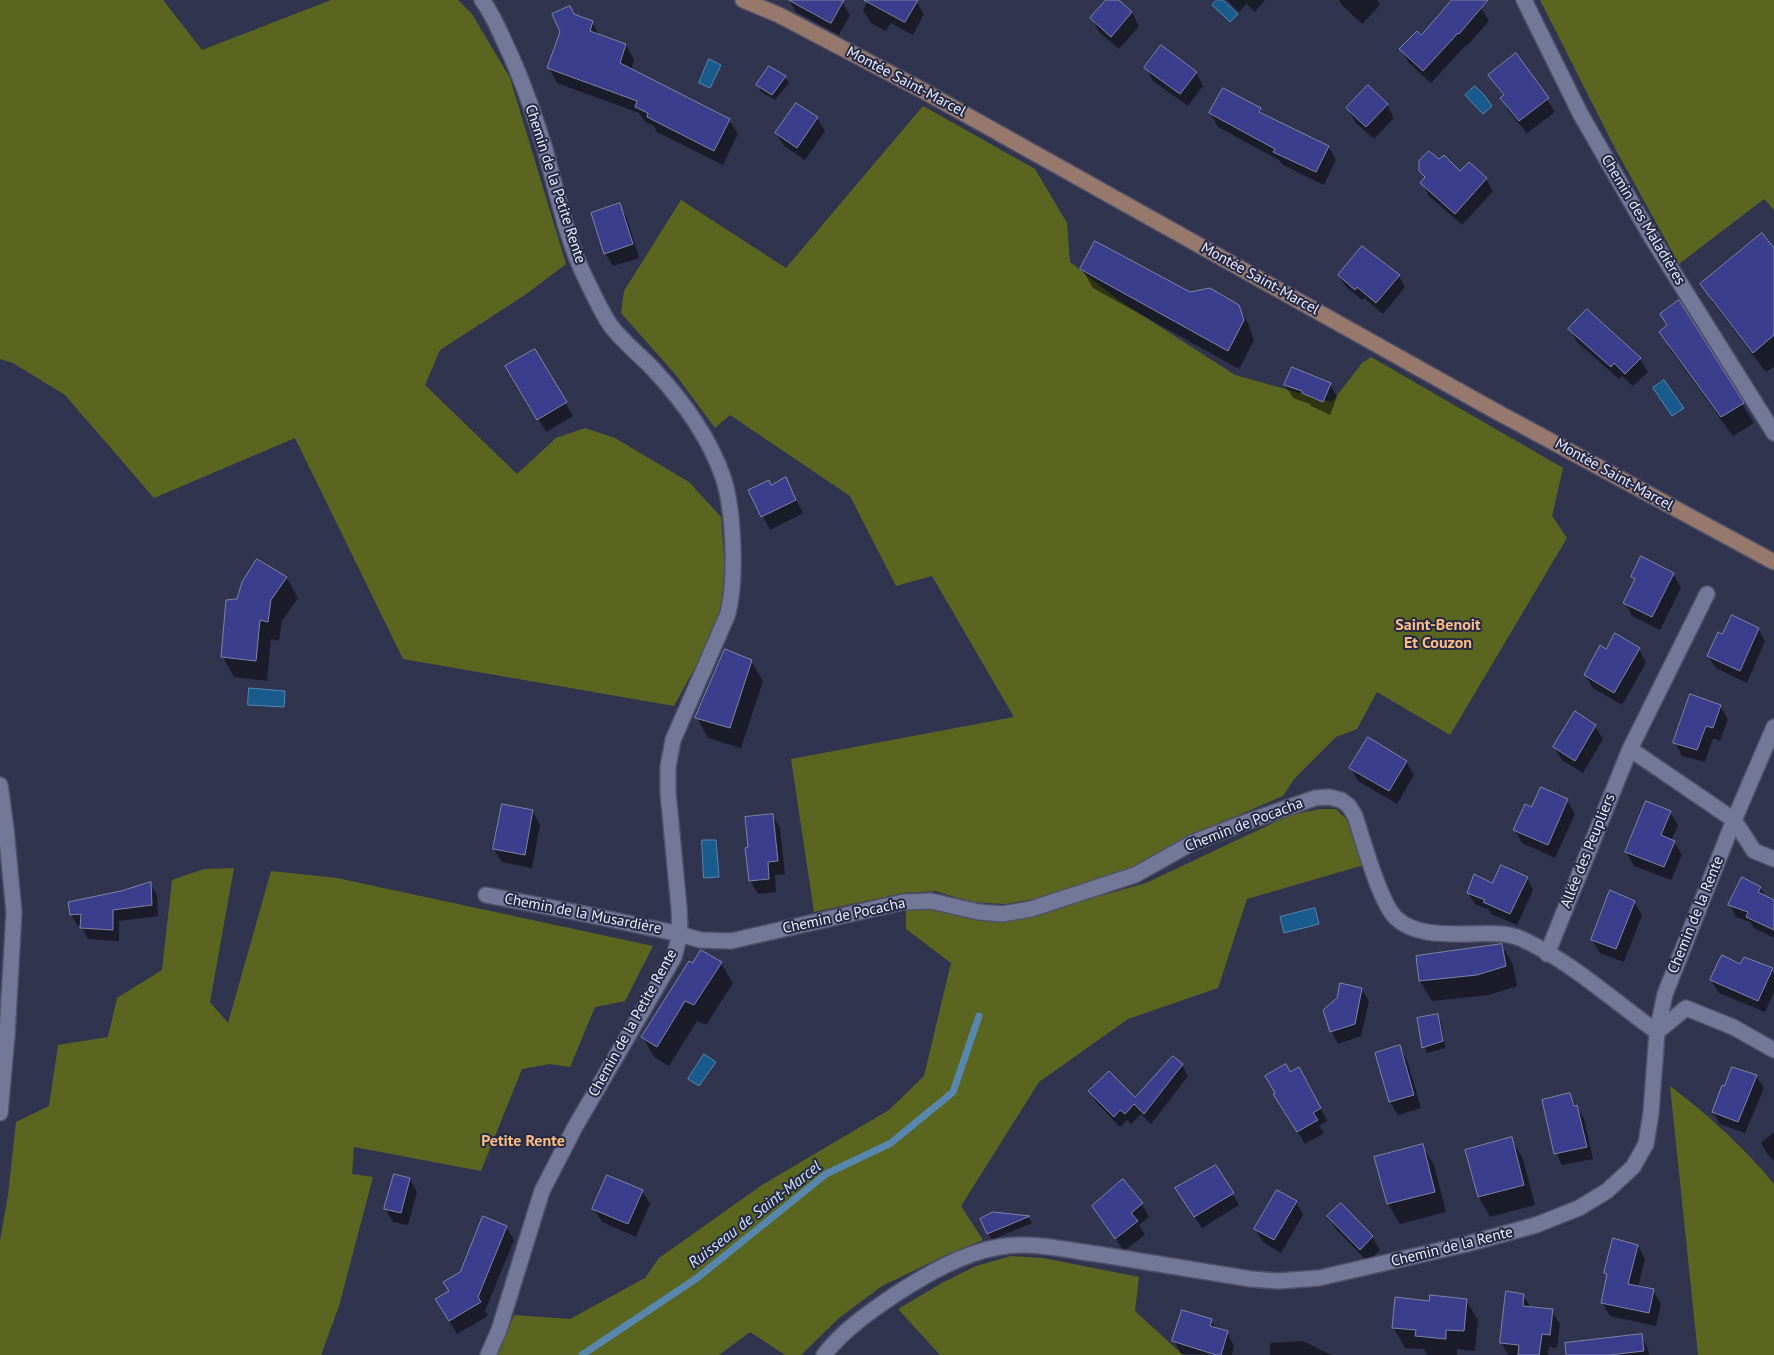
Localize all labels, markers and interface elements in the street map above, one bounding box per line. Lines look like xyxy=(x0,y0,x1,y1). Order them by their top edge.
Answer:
street label: Montée Saint-Marcel xyxy=(843,43,969,121)
street label: Chemin de la Petite Rente xyxy=(521,102,589,266)
street label: Chemin des Maladières xyxy=(1597,152,1689,288)
street label: Montée Saint-Marcel xyxy=(1198,239,1322,319)
street label: Montée Saint-Marcel xyxy=(1552,435,1676,515)
district label: Saint-Benoit Et Couzon xyxy=(1395,615,1481,653)
street label: Allée des Peupliers xyxy=(1557,791,1619,911)
street label: Chemin de Pocacha xyxy=(1182,794,1306,856)
street label: Chemin de la Rente xyxy=(1664,854,1728,976)
street label: Chemin de la Musardière xyxy=(503,890,663,938)
street label: Chemin de Pocacha xyxy=(781,894,907,938)
street label: Chemin de la Petite Rente xyxy=(585,946,681,1100)
district label: Petite Rente xyxy=(481,1131,565,1151)
water label: Ruisseau de Saint-Marcel xyxy=(685,1157,825,1273)
street label: Chemin de la Rente xyxy=(1389,1223,1515,1271)

